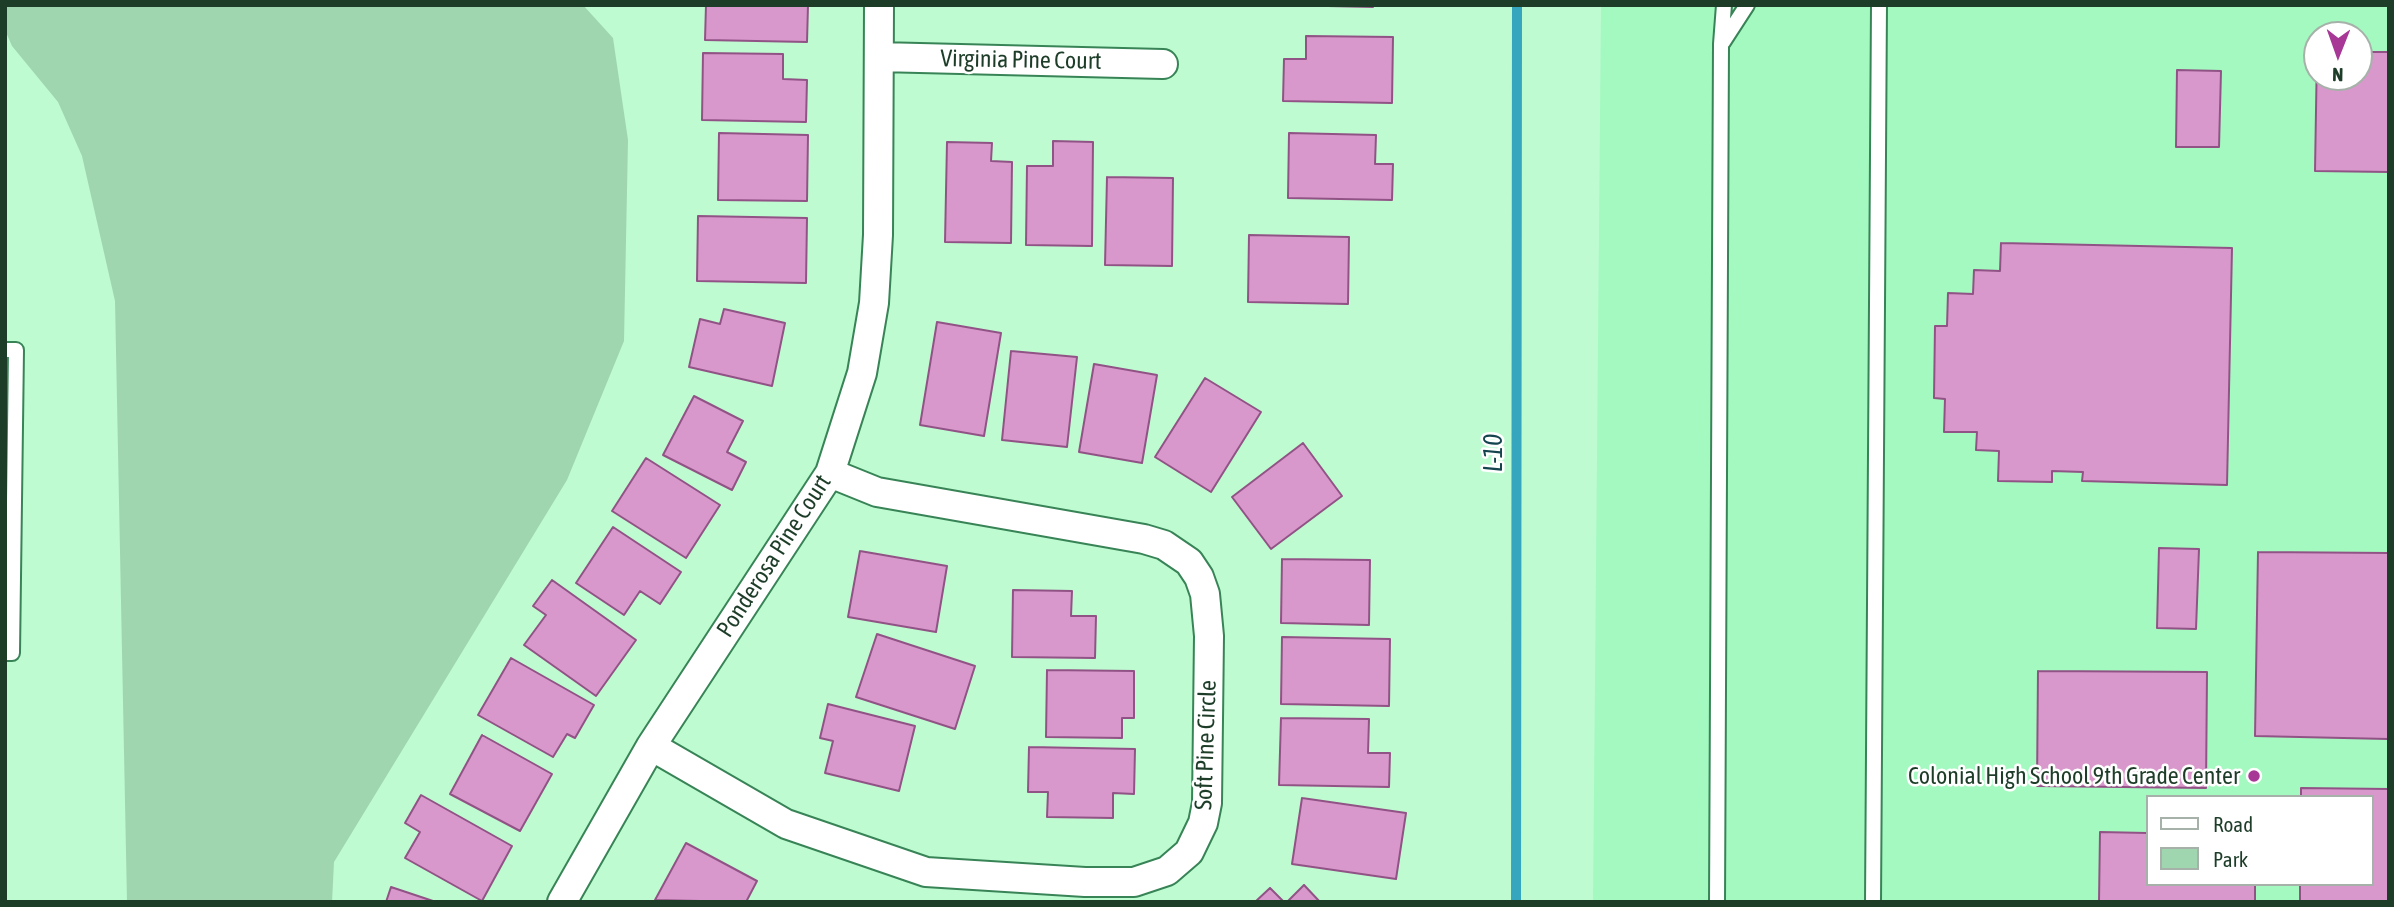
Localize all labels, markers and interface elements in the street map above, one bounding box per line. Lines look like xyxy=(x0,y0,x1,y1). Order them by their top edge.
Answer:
north arrow xyxy=(2303,21,2373,91)
street label: Virginia Pine Court xyxy=(940,44,1102,76)
text: N xyxy=(2332,64,2343,86)
water label: L-10 xyxy=(1478,434,1510,472)
street label: Ponderosa Pine Court xyxy=(711,469,837,643)
street label: Soft Pine Circle xyxy=(1189,679,1223,811)
place label: Colonial High School 9th Grade Center xyxy=(1908,762,2240,790)
marker: Colonial High School 9th Grade Center xyxy=(2246,768,2262,784)
legend xyxy=(2146,795,2373,886)
text: Road xyxy=(2213,812,2253,836)
text: Park xyxy=(2213,847,2248,871)

